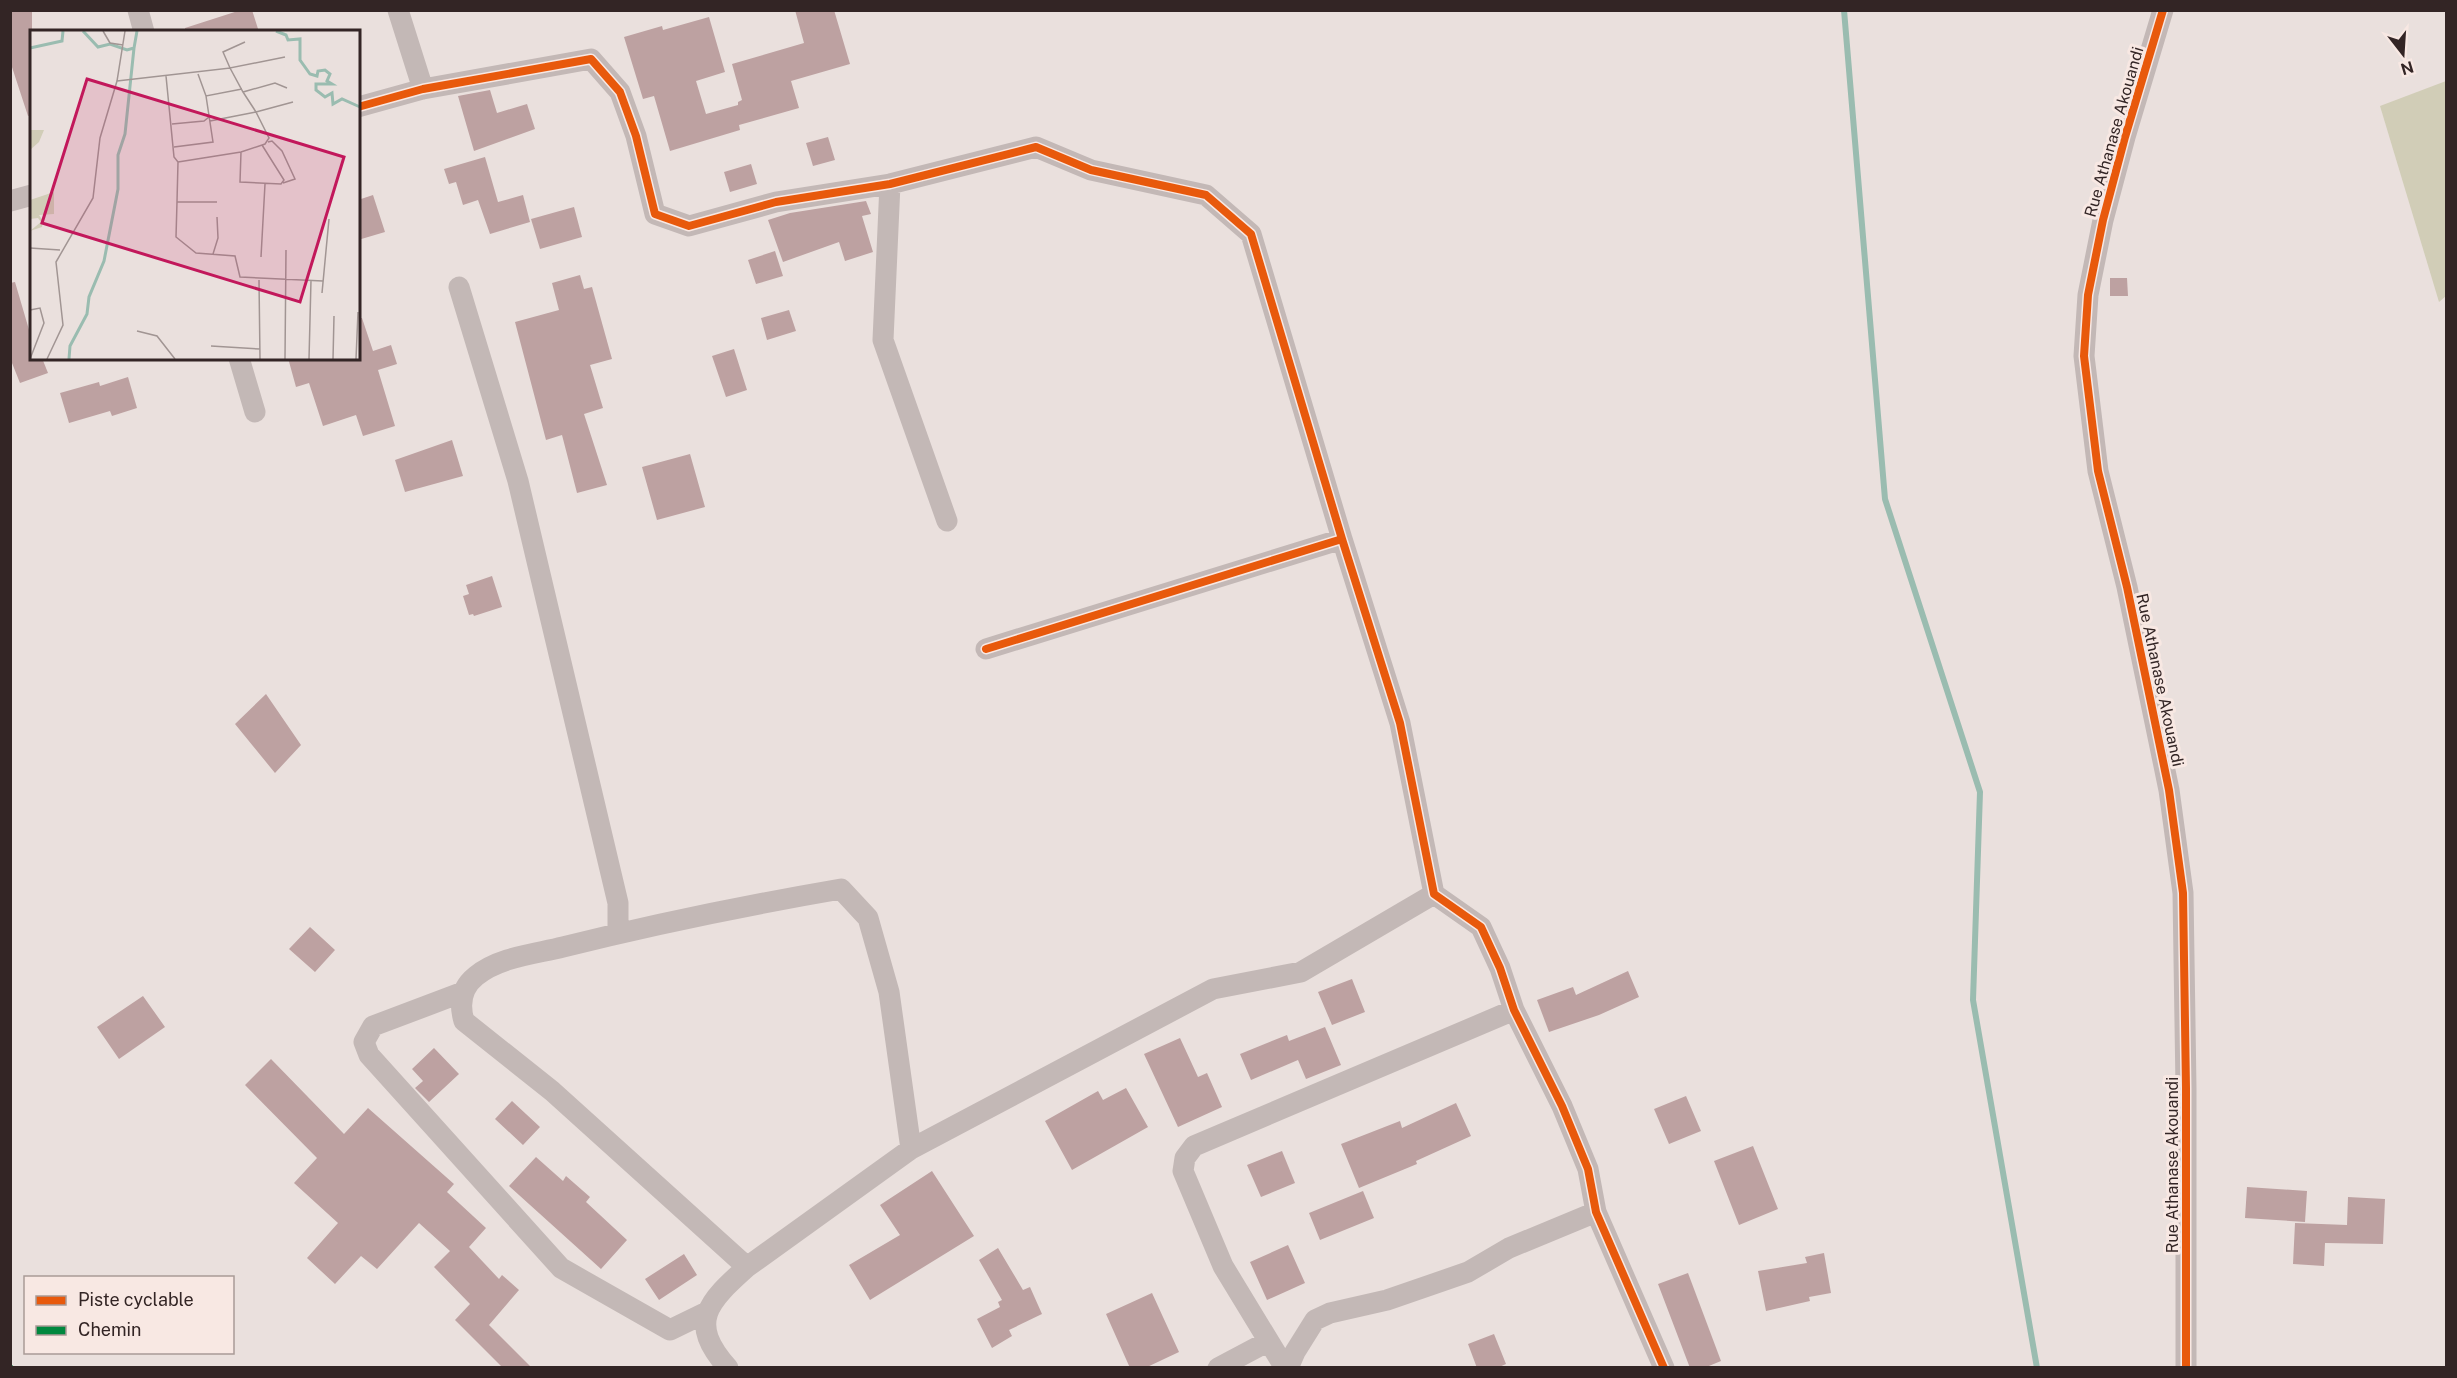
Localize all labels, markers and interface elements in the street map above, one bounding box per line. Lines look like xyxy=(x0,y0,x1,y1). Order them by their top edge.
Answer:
north arrow xyxy=(2373,24,2433,84)
inset map xyxy=(30,30,360,360)
street label: Rue Athanase Akouandi xyxy=(2081,45,2147,219)
text: N xyxy=(2398,57,2416,79)
street label: Rue Athanase Akouandi xyxy=(2132,592,2188,768)
street label: Rue Athanase Akouandi xyxy=(2163,1077,2182,1253)
legend xyxy=(24,1276,234,1354)
text: Piste cyclable xyxy=(78,1289,194,1310)
text: Chemin xyxy=(78,1319,142,1340)

